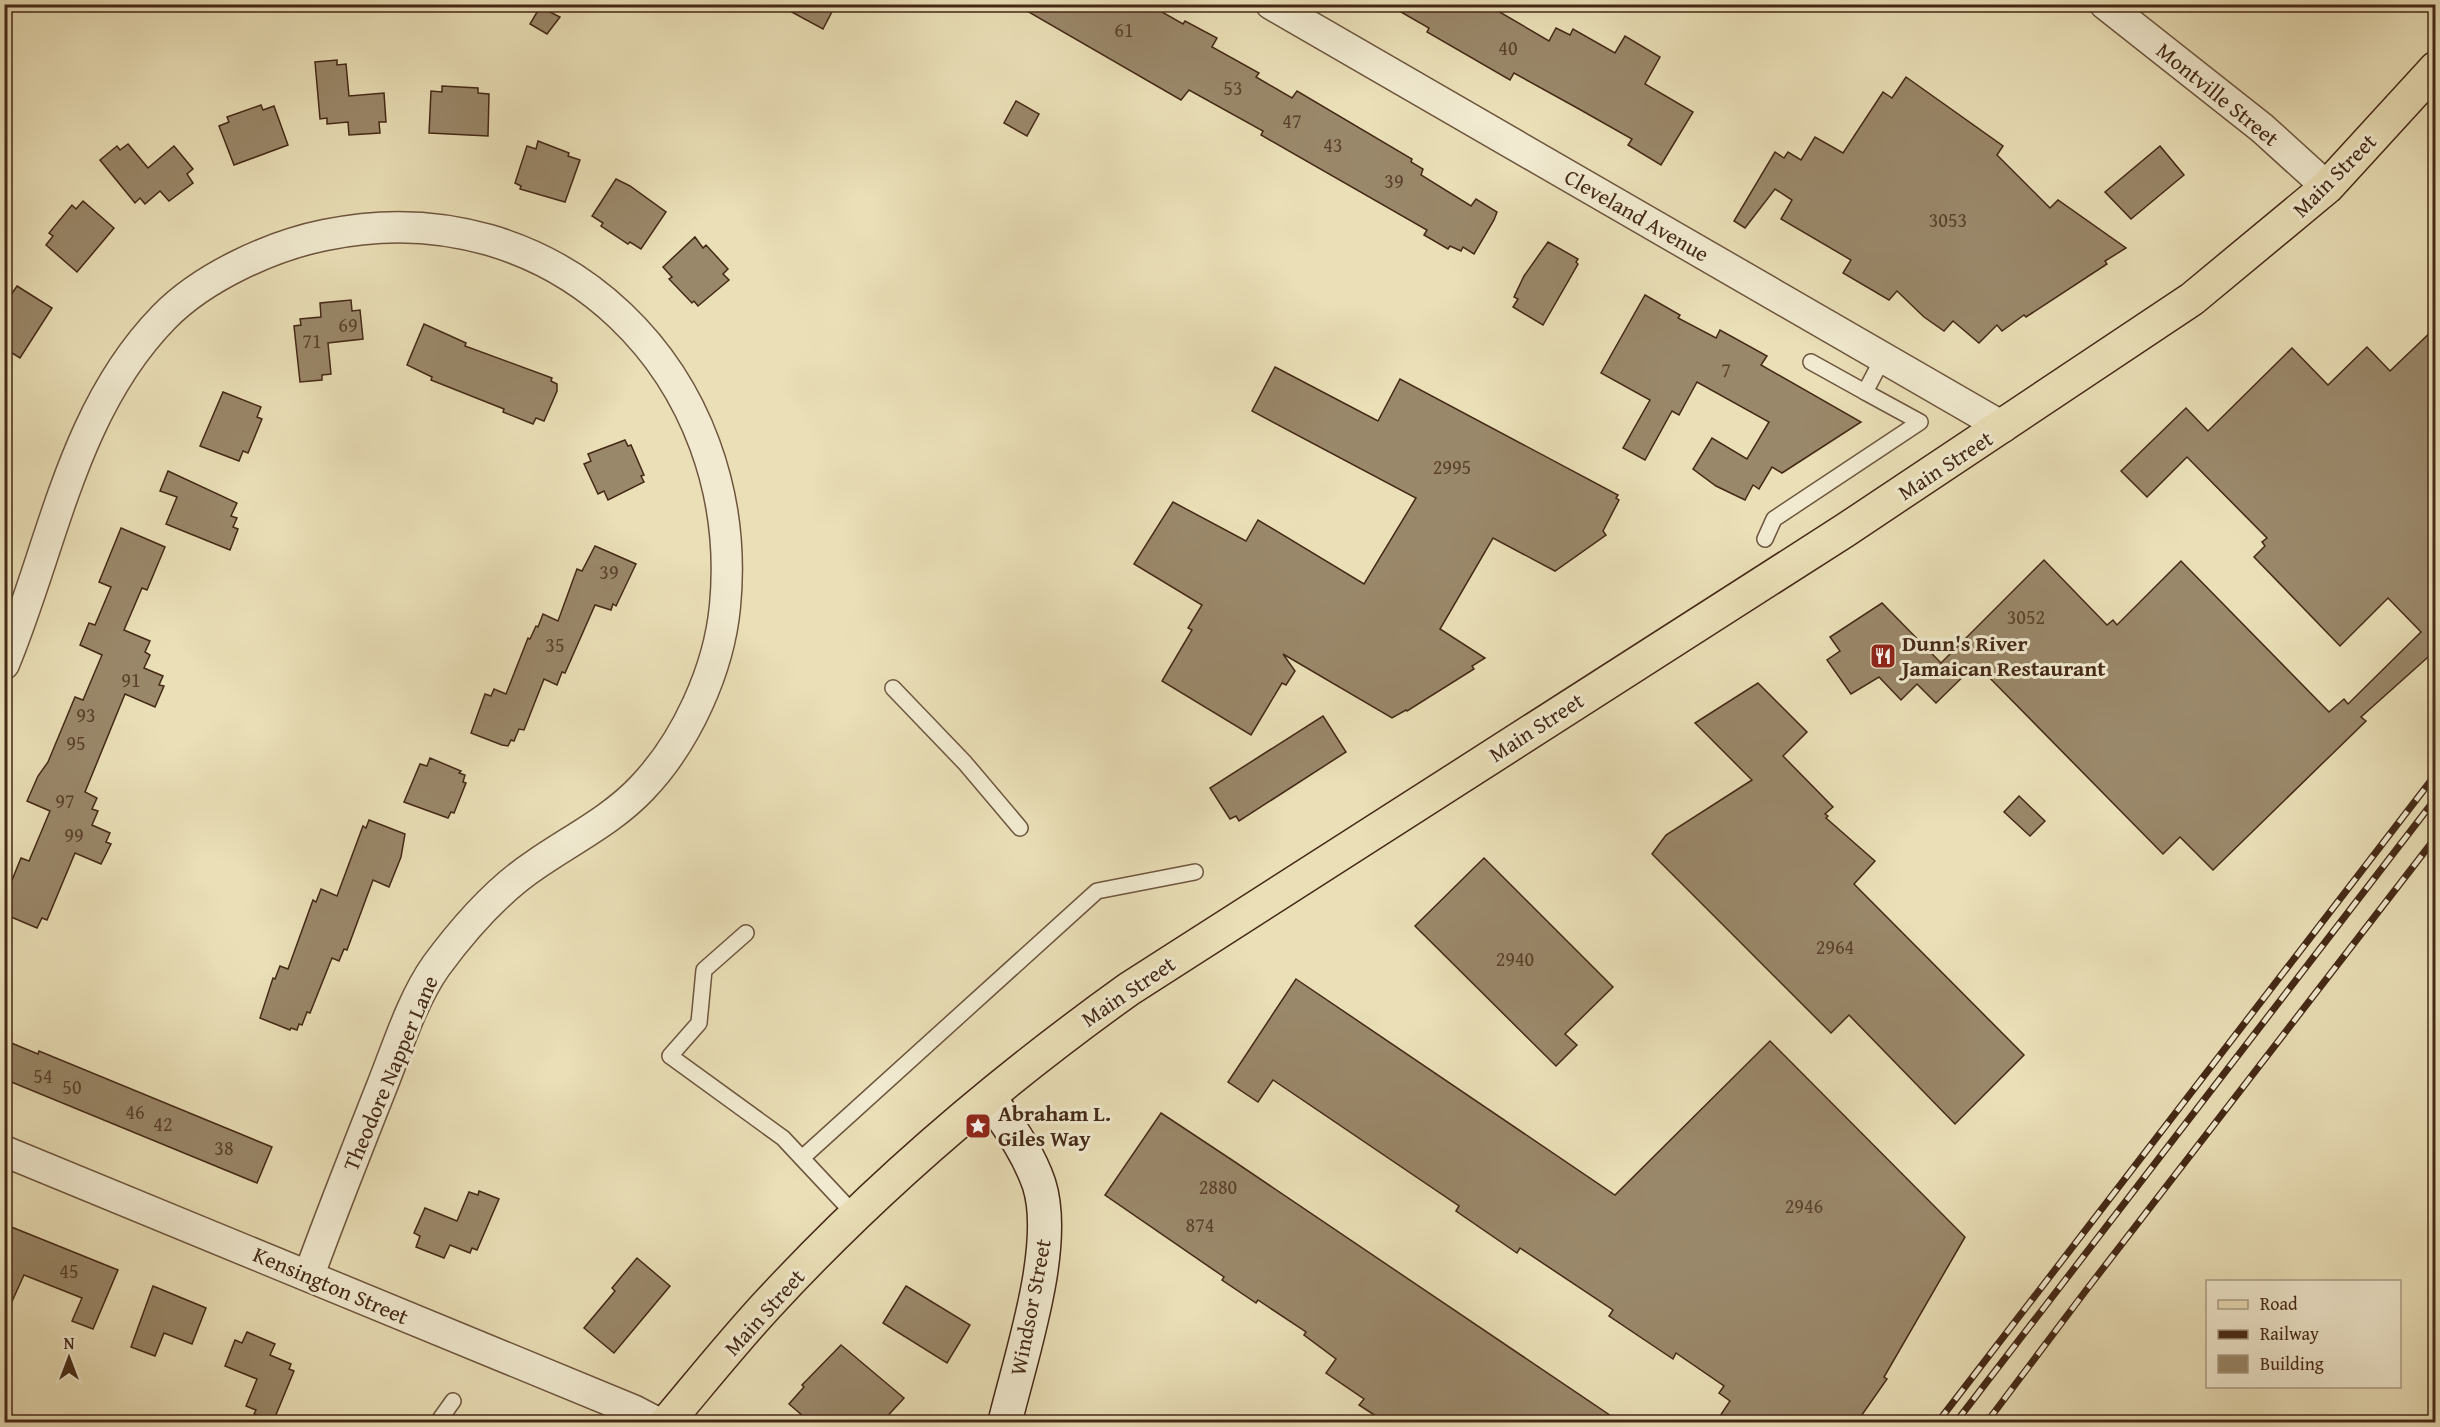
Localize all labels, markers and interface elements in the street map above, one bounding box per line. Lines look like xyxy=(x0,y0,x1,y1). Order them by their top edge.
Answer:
house number: 61 xyxy=(1114,15,1134,44)
house number: 40 xyxy=(1498,33,1518,62)
street label: Montville Street xyxy=(2150,34,2286,154)
house number: 53 xyxy=(1223,73,1243,102)
house number: 47 xyxy=(1282,106,1302,135)
street label: Main Street xyxy=(2285,126,2383,224)
house number: 43 xyxy=(1323,130,1343,159)
street label: Cleveland Avenue xyxy=(1559,161,1715,269)
house number: 39 xyxy=(1384,166,1404,195)
house number: 3053 xyxy=(1929,205,1967,234)
house number: 69 xyxy=(338,310,358,339)
house number: 71 xyxy=(302,326,322,355)
house number: 7 xyxy=(1721,355,1731,384)
street label: Main Street xyxy=(1891,422,1999,508)
house number: 2995 xyxy=(1433,452,1471,481)
house number: 39 xyxy=(599,557,619,586)
house number: 3052 xyxy=(2007,602,2045,631)
place label: Dunn's River Jamaican Restaurant xyxy=(1898,627,2106,684)
house number: 35 xyxy=(545,630,565,659)
restaurant icon: Dunn's River Jamaican Restaurant xyxy=(1868,641,1898,671)
house number: 91 xyxy=(121,665,141,694)
street label: Main Street xyxy=(1482,684,1590,770)
house number: 93 xyxy=(76,700,96,729)
house number: 95 xyxy=(66,728,86,757)
house number: 97 xyxy=(55,786,75,815)
house number: 99 xyxy=(64,820,84,849)
house number: 2964 xyxy=(1816,932,1854,961)
house number: 2940 xyxy=(1496,944,1534,973)
street label: Main Street xyxy=(1075,948,1182,1034)
street label: Theodore Napper Lane xyxy=(334,970,446,1176)
house number: 54 xyxy=(33,1061,53,1090)
house number: 50 xyxy=(62,1072,82,1101)
house number: 46 xyxy=(125,1097,145,1126)
place label: Abraham L. Giles Way xyxy=(998,1097,1111,1154)
house number: 42 xyxy=(153,1109,173,1138)
place icon: Abraham L. Giles Way xyxy=(963,1111,993,1141)
house number: 38 xyxy=(214,1133,234,1162)
house number: 2880 xyxy=(1199,1172,1237,1201)
house number: 2946 xyxy=(1785,1191,1823,1220)
house number: 874 xyxy=(1186,1210,1214,1239)
street label: Windsor Street xyxy=(1001,1236,1059,1378)
street label: Kensington Street xyxy=(248,1238,414,1332)
house number: 45 xyxy=(59,1256,79,1285)
street label: Main Street xyxy=(716,1261,812,1363)
legend xyxy=(2206,1280,2401,1388)
text: Road xyxy=(2260,1290,2298,1317)
text: Railway xyxy=(2260,1320,2319,1347)
north arrow xyxy=(39,1328,99,1388)
text: N xyxy=(64,1331,75,1355)
text: Building xyxy=(2260,1350,2324,1377)

